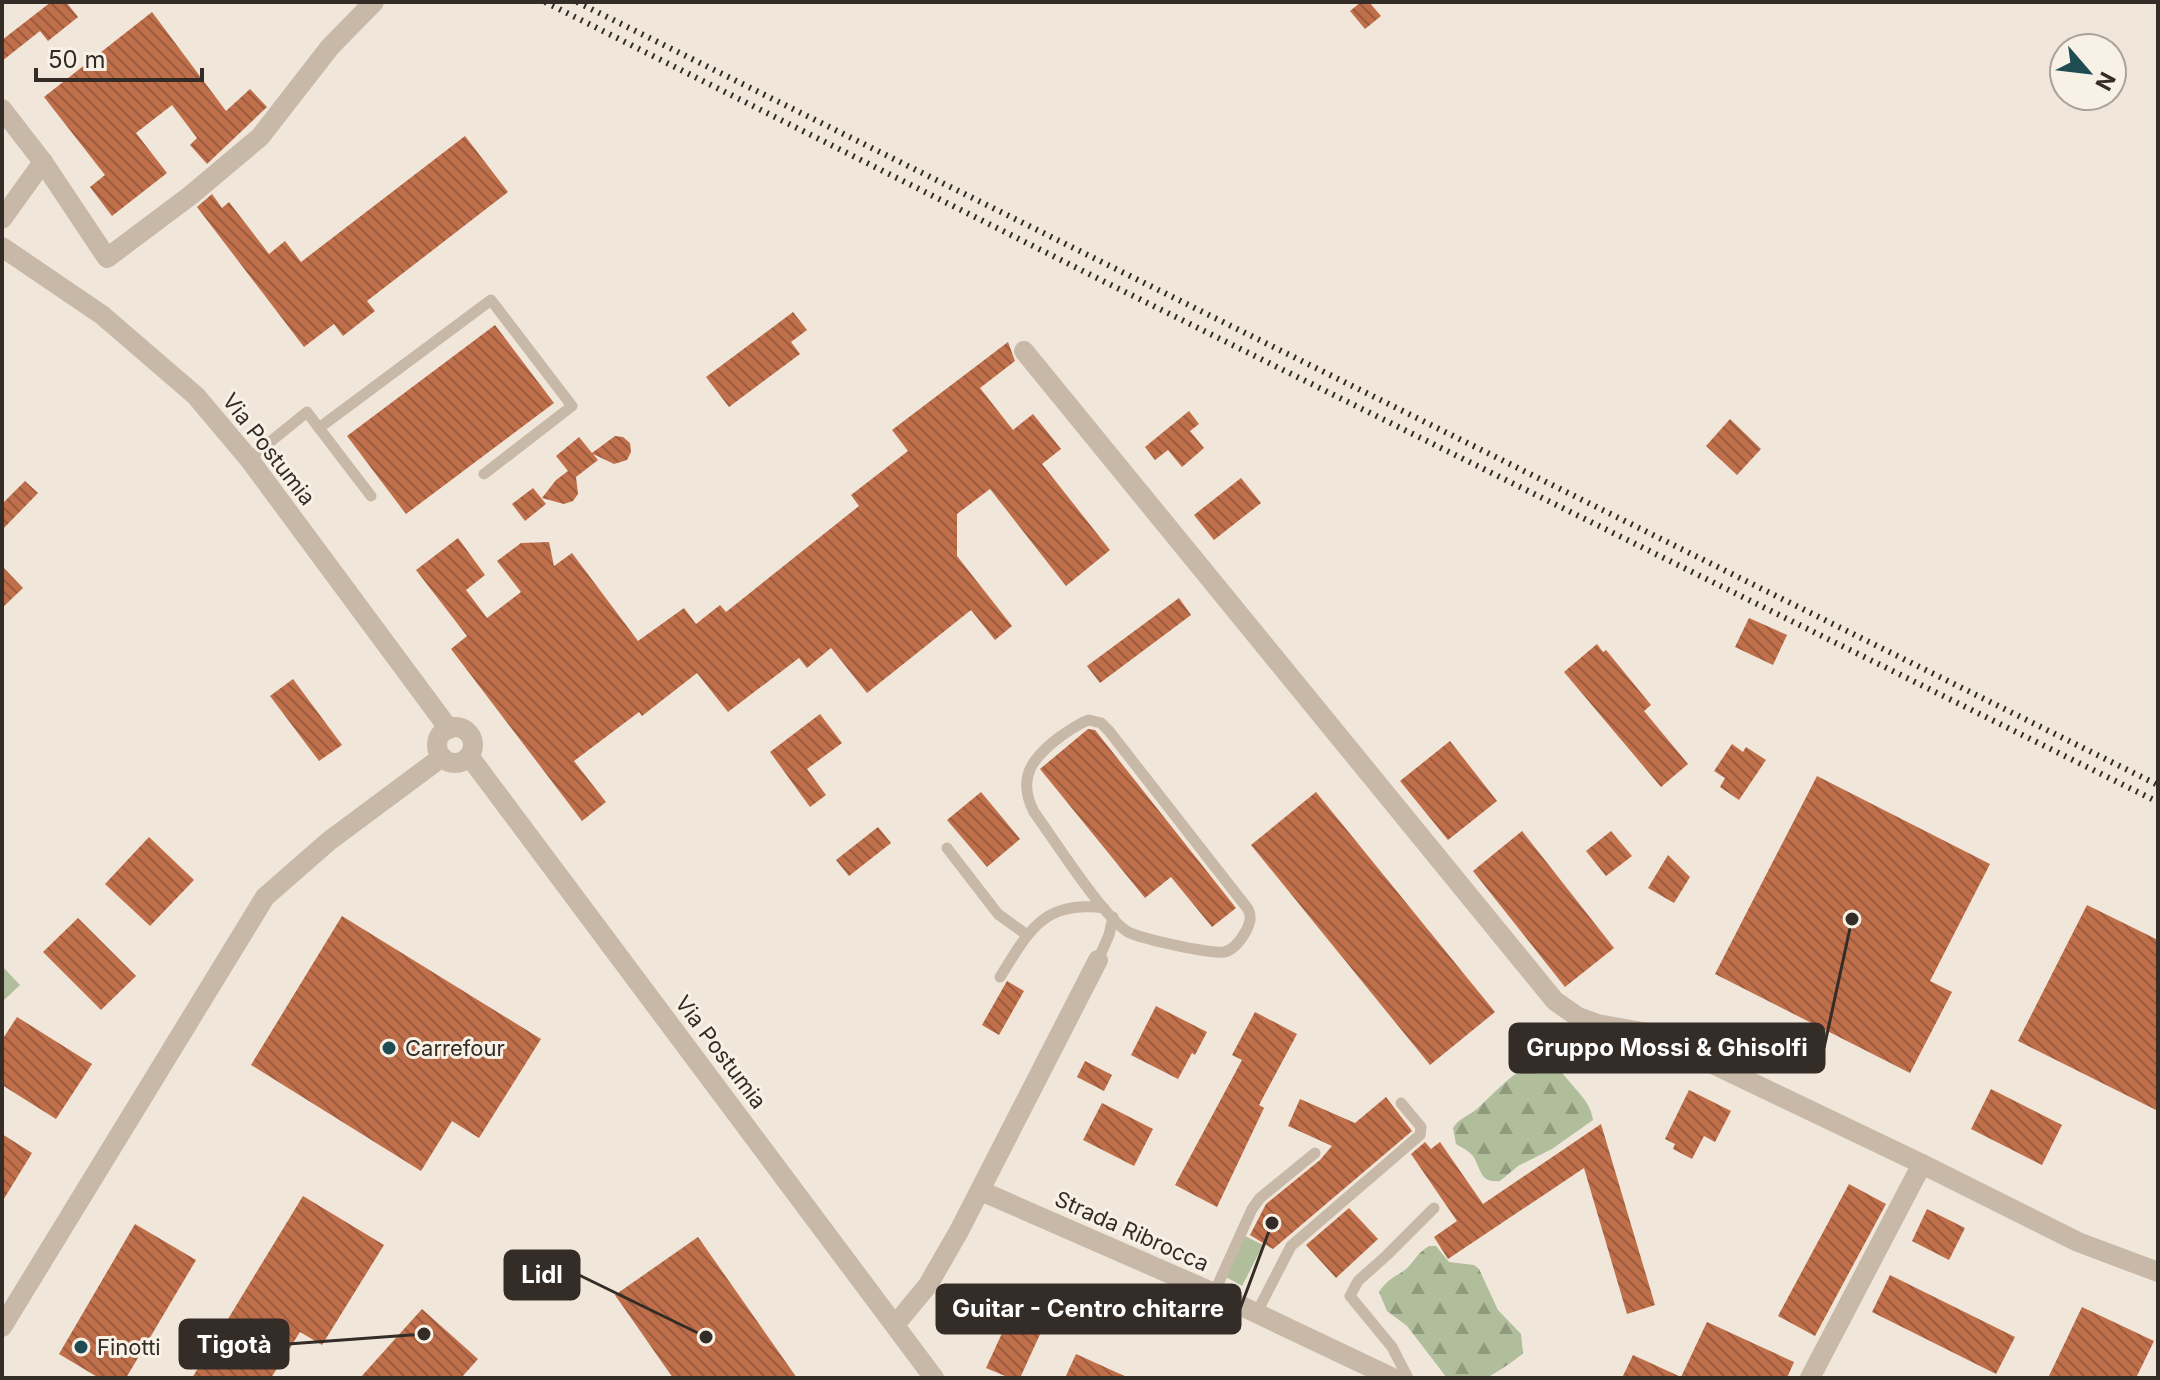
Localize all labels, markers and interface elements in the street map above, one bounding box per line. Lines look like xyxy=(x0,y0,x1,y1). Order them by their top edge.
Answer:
scale bar xyxy=(36,32,202,82)
north arrow xyxy=(2048,32,2128,112)
text: 50 m xyxy=(48,45,106,74)
text: N xyxy=(2090,68,2121,95)
street label: Via Postumia xyxy=(217,388,321,510)
street label: Via Postumia xyxy=(670,990,772,1114)
callout: Gruppo Mossi & Ghisolfi xyxy=(1510,1024,1824,1072)
text: Gruppo Mossi & Ghisolfi xyxy=(1526,1033,1808,1062)
place label: Carrefour xyxy=(405,1035,505,1061)
marker: Carrefour xyxy=(380,1039,398,1057)
street label: Strada Ribrocca xyxy=(1051,1185,1213,1277)
callout: Lidl xyxy=(505,1251,579,1299)
text: Lidl xyxy=(521,1260,563,1289)
callout: Guitar - Centro chitarre xyxy=(937,1285,1240,1333)
text: Guitar - Centro chitarre xyxy=(952,1294,1224,1323)
callout: Tigotà xyxy=(180,1320,288,1368)
text: Tigotà xyxy=(196,1330,272,1359)
place label: Finotti xyxy=(97,1334,161,1360)
marker: Finotti xyxy=(72,1338,90,1356)

